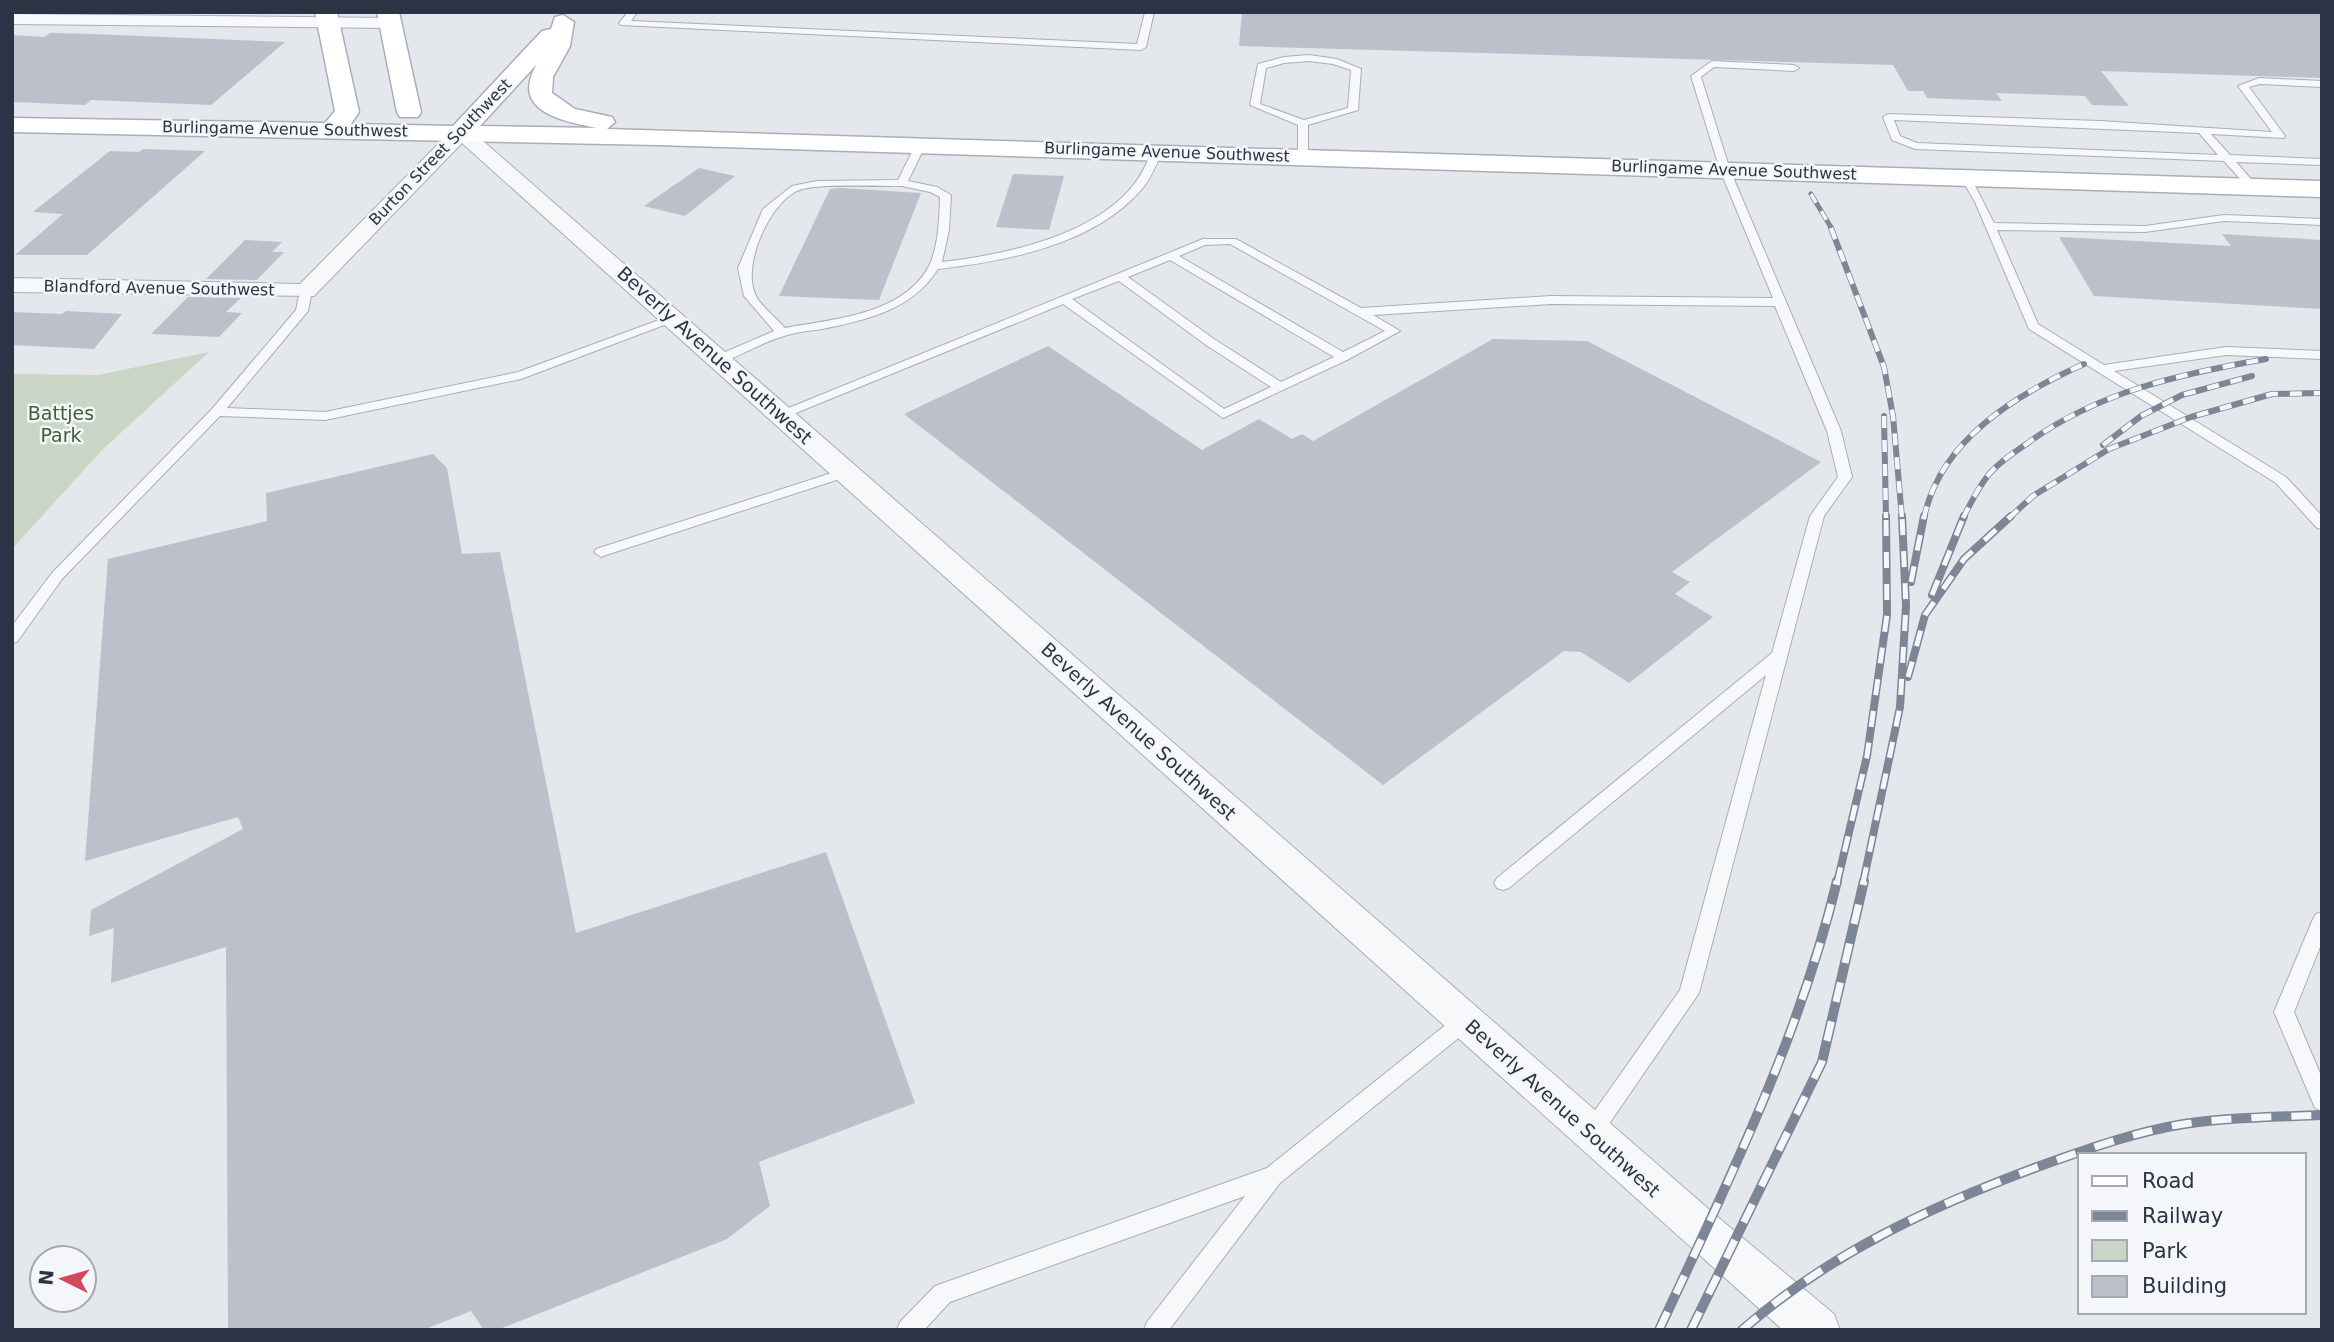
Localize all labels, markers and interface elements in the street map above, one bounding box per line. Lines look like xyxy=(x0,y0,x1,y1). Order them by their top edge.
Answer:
street label: Burton Street Southwest xyxy=(365,75,515,229)
street label: Burlingame Avenue Southwest xyxy=(162,117,408,141)
street label: Burlingame Avenue Southwest xyxy=(1044,138,1290,166)
street label: Burlingame Avenue Southwest xyxy=(1611,156,1857,184)
street label: Beverly Avenue Southwest xyxy=(613,262,817,448)
street label: Blandford Avenue Southwest xyxy=(43,276,275,300)
park label: Battjes Park xyxy=(28,402,94,446)
street label: Beverly Avenue Southwest xyxy=(1037,638,1241,824)
street label: Beverly Avenue Southwest xyxy=(1461,1015,1665,1201)
legend xyxy=(2078,1153,2306,1314)
text: Road xyxy=(2142,1169,2195,1193)
text: Railway xyxy=(2142,1204,2223,1228)
text: Park xyxy=(2142,1239,2188,1263)
north arrow xyxy=(28,1244,98,1314)
text: N xyxy=(34,1269,58,1286)
text: Building xyxy=(2142,1274,2227,1298)

